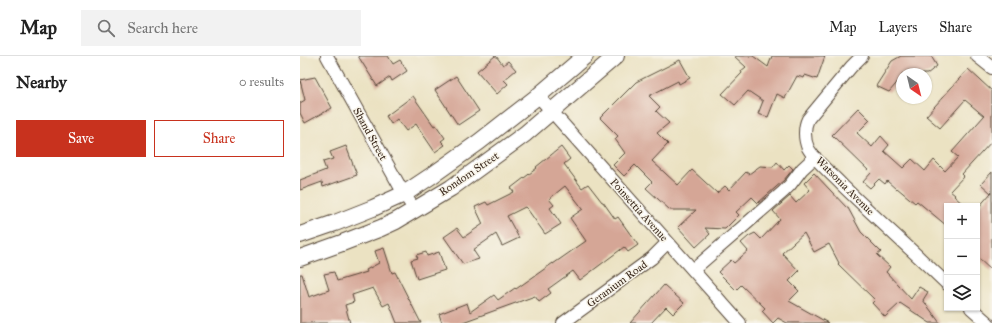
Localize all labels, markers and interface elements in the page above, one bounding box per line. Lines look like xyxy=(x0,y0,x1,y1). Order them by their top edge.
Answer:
search box xyxy=(81,10,361,46)
text: Map xyxy=(20,16,57,39)
icon: search xyxy=(95,17,117,39)
text: Search here xyxy=(127,19,198,37)
text: Map xyxy=(829,19,857,36)
text: Layers xyxy=(879,19,917,36)
text: Share xyxy=(939,19,972,36)
north arrow xyxy=(896,68,932,104)
text: Nearby xyxy=(16,72,67,93)
text: 0 results xyxy=(239,74,284,90)
street label: Shand Street xyxy=(350,105,390,163)
button: Save xyxy=(16,120,146,157)
button: Share xyxy=(154,120,284,157)
street label: Rondom Street xyxy=(437,149,501,199)
street label: Watsonia Avenue xyxy=(813,154,877,218)
street label: Poinsettia Avenue xyxy=(607,176,671,244)
map controls xyxy=(944,203,980,311)
button: + xyxy=(944,203,980,239)
button: − xyxy=(944,239,980,275)
street label: Geranium Road xyxy=(584,258,650,310)
button: layers xyxy=(944,275,980,311)

